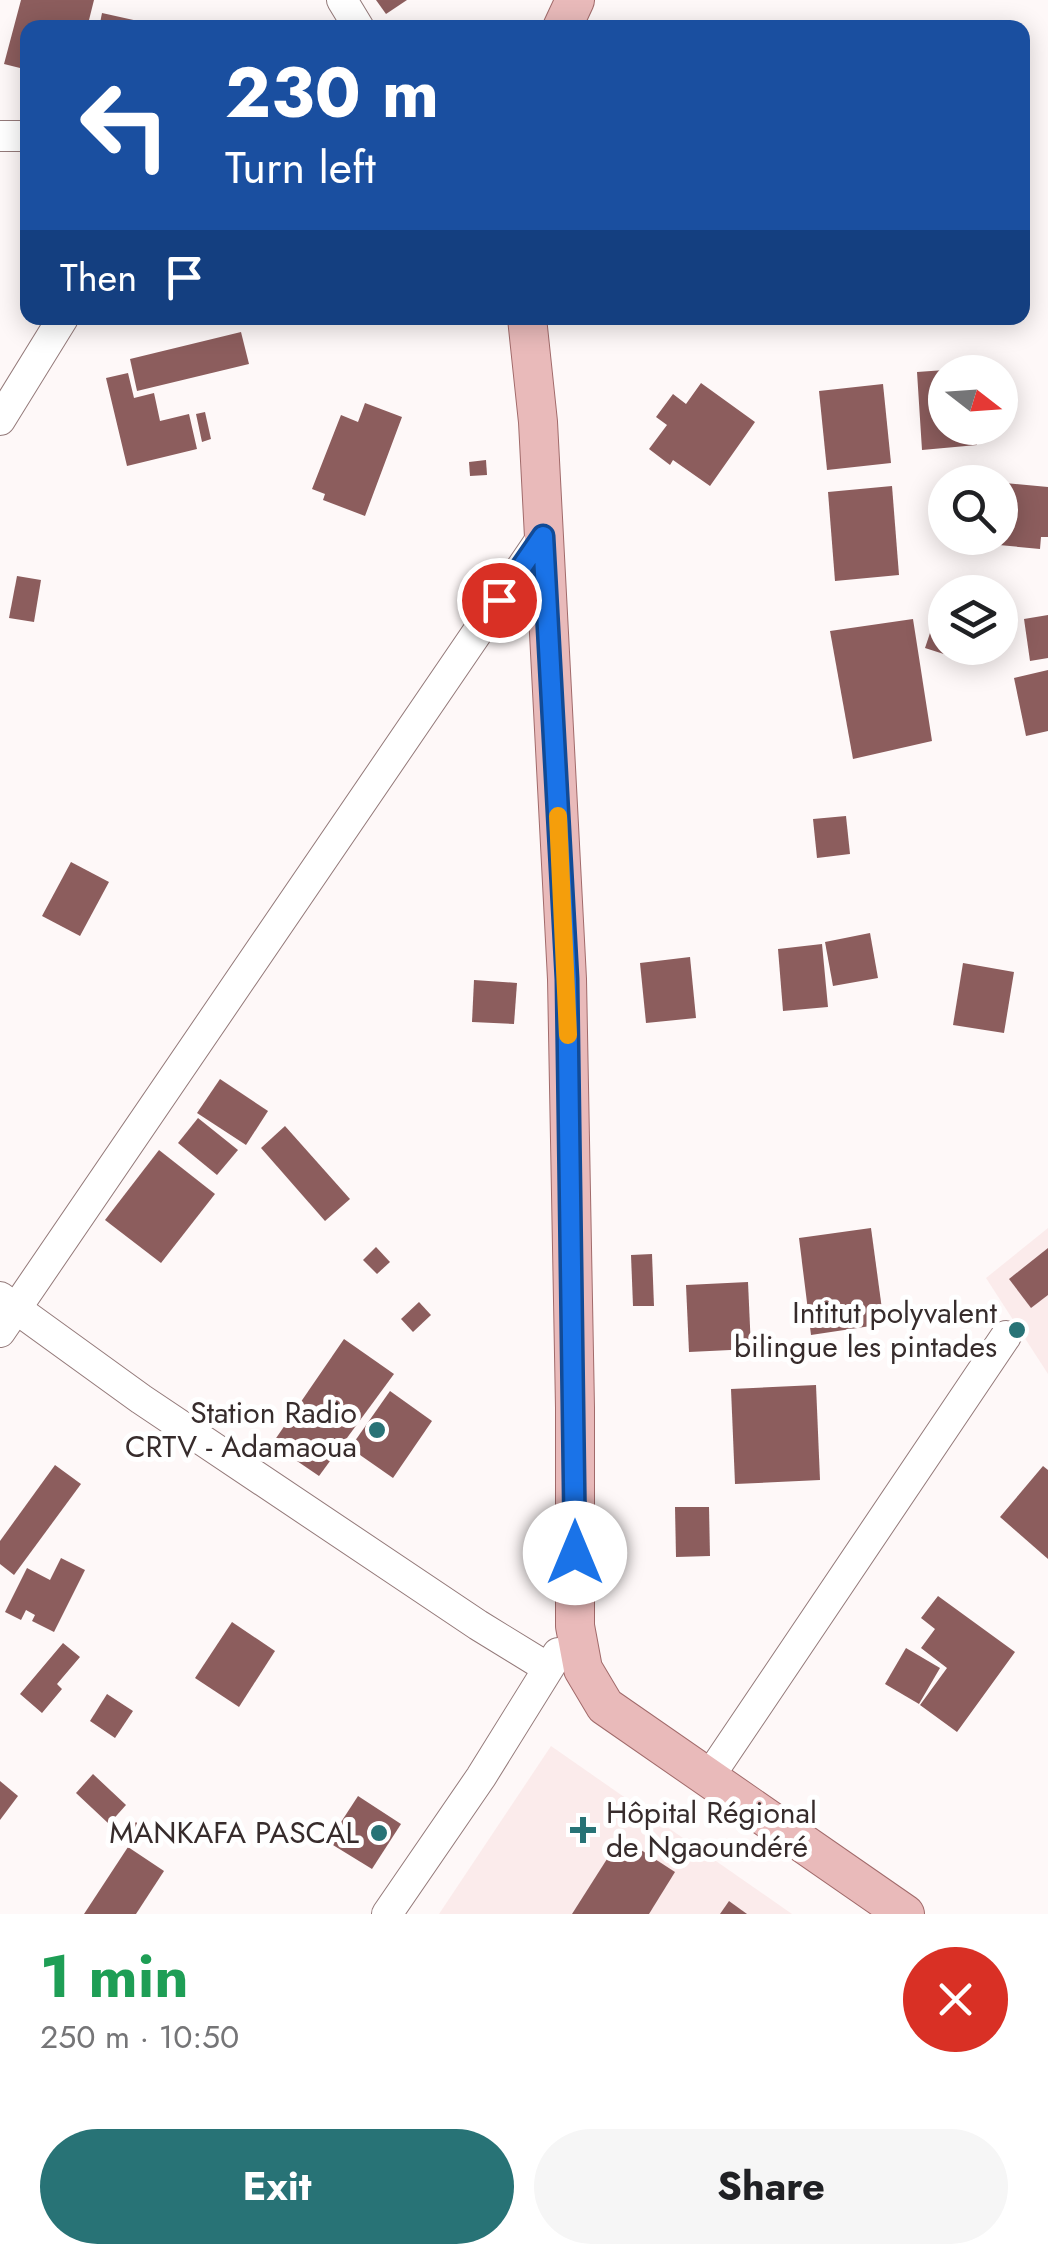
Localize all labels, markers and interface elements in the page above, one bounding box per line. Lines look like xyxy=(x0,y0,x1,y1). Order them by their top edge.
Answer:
text: 230 m xyxy=(225,42,439,143)
icon: left xyxy=(60,60,190,190)
text: Turn left xyxy=(225,135,376,200)
text: Then xyxy=(60,250,137,305)
icon: arrive xyxy=(157,250,212,305)
north arrow xyxy=(928,355,1018,445)
map controls xyxy=(928,355,1018,665)
button: search xyxy=(928,465,1018,555)
pin xyxy=(457,558,542,643)
icon: arrive xyxy=(472,573,527,628)
button: layers xyxy=(928,575,1018,665)
place label: Intitut polyvalent bilingue les pintades xyxy=(734,1291,998,1368)
marker: Intitut polyvalent bilingue les pintades xyxy=(1006,1319,1028,1341)
place label: Station Radio CRTV - Adamaoua xyxy=(125,1391,357,1468)
marker: Station Radio CRTV - Adamaoua xyxy=(366,1419,388,1441)
position arrow xyxy=(523,1501,627,1605)
place label: Hôpital Régional de Ngaoundéré xyxy=(606,1791,817,1868)
place label: MANKAFA PASCAL xyxy=(109,1811,359,1854)
marker: Hôpital Régional de Ngaoundéré xyxy=(570,1817,596,1843)
marker: MANKAFA PASCAL xyxy=(368,1822,390,1844)
text: 1 min xyxy=(40,1933,189,2020)
button: close xyxy=(903,1947,1008,2052)
text: 250 m · 10:50 xyxy=(40,2014,239,2060)
button: Exit xyxy=(40,2129,514,2244)
button: Share xyxy=(534,2129,1008,2244)

